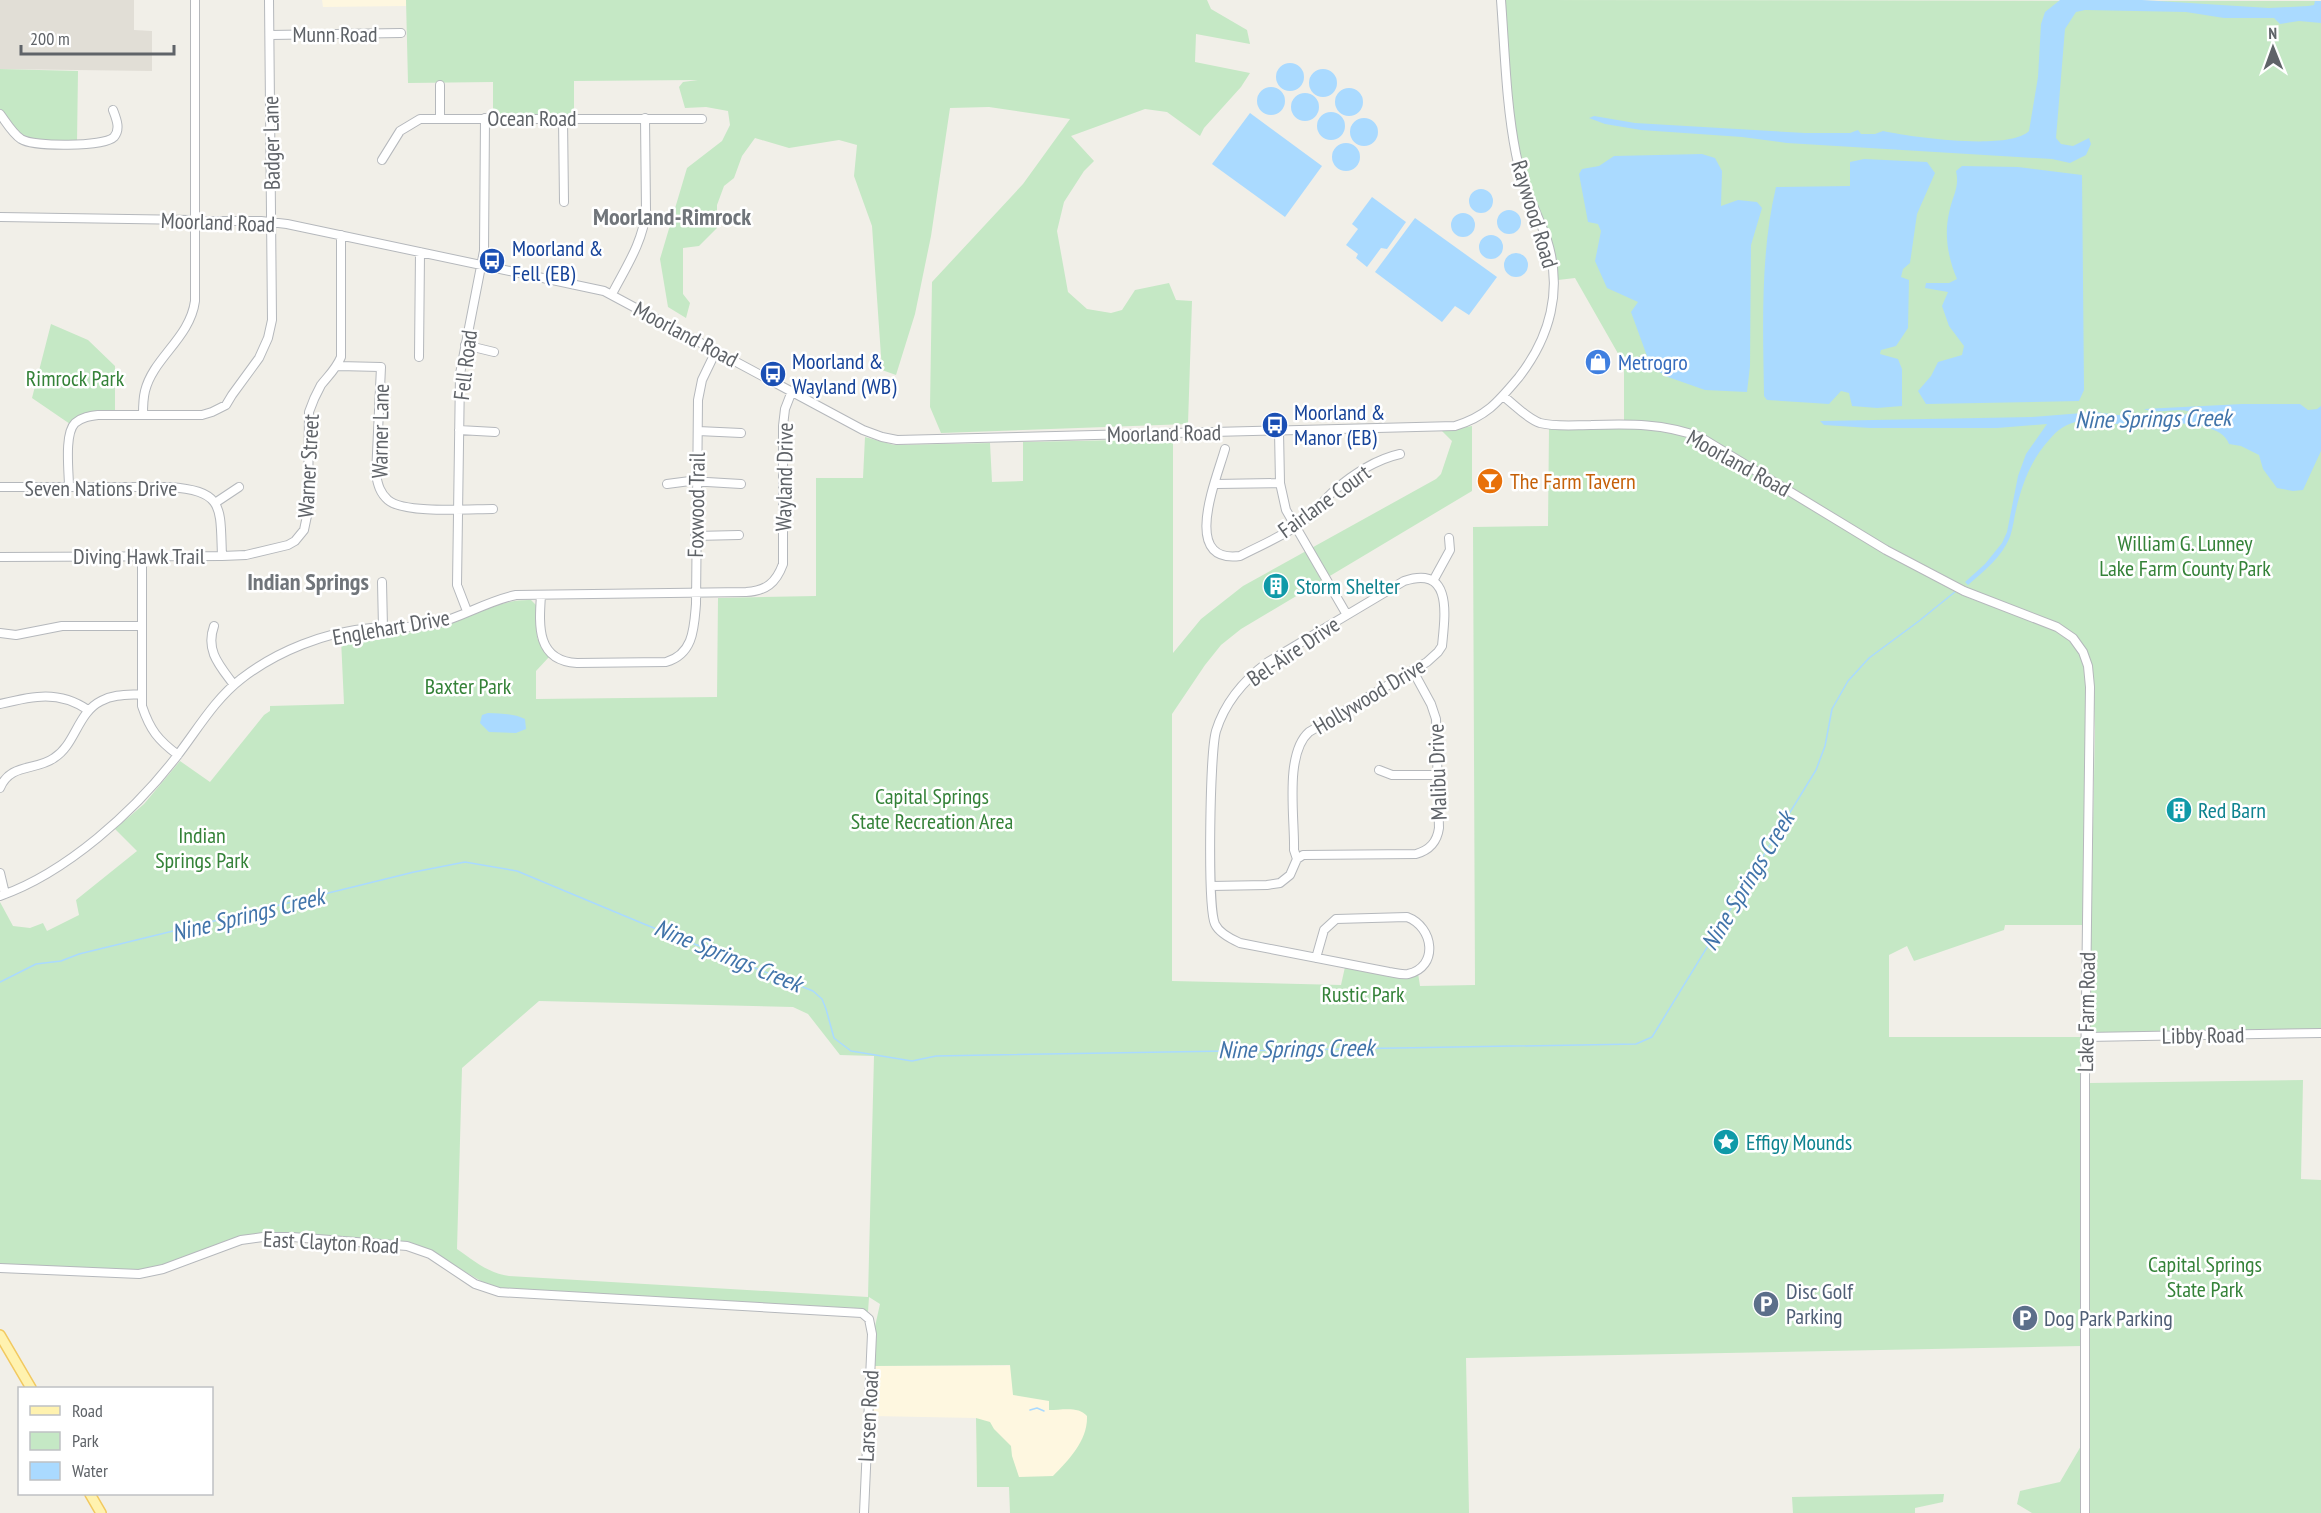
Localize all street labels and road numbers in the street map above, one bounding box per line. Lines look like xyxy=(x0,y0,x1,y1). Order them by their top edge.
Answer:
street label: Munn Road xyxy=(292,20,378,48)
street label: Badger Lane xyxy=(256,96,286,190)
street label: Ocean Road xyxy=(487,104,577,132)
street label: Raywood Road xyxy=(1505,157,1565,271)
street label: Moorland Road xyxy=(160,206,276,238)
street label: Moorland Road xyxy=(629,295,743,373)
street label: Fell Road xyxy=(447,328,483,402)
street label: Warner Lane xyxy=(365,383,395,479)
street label: Warner Street xyxy=(291,413,325,519)
street label: Moorland Road xyxy=(1107,418,1221,448)
street label: Wayland Drive xyxy=(769,422,799,532)
street label: Moorland Road xyxy=(1682,423,1796,503)
street label: Foxwood Trail xyxy=(681,451,711,558)
street label: Fairlane Court xyxy=(1272,458,1376,544)
street label: Seven Nations Drive xyxy=(25,474,177,502)
street label: Diving Hawk Trail xyxy=(73,542,206,570)
street label: Englehart Drive xyxy=(330,603,452,651)
street label: Bel-Aire Drive xyxy=(1241,610,1345,692)
street label: Hollywood Drive xyxy=(1308,652,1430,740)
street label: Malibu Drive xyxy=(1421,723,1453,821)
street label: Lake Farm Road xyxy=(2071,952,2101,1072)
street label: Libby Road xyxy=(2161,1020,2245,1050)
street label: East Clayton Road xyxy=(262,1224,400,1260)
street label: Larsen Road xyxy=(852,1369,884,1463)

